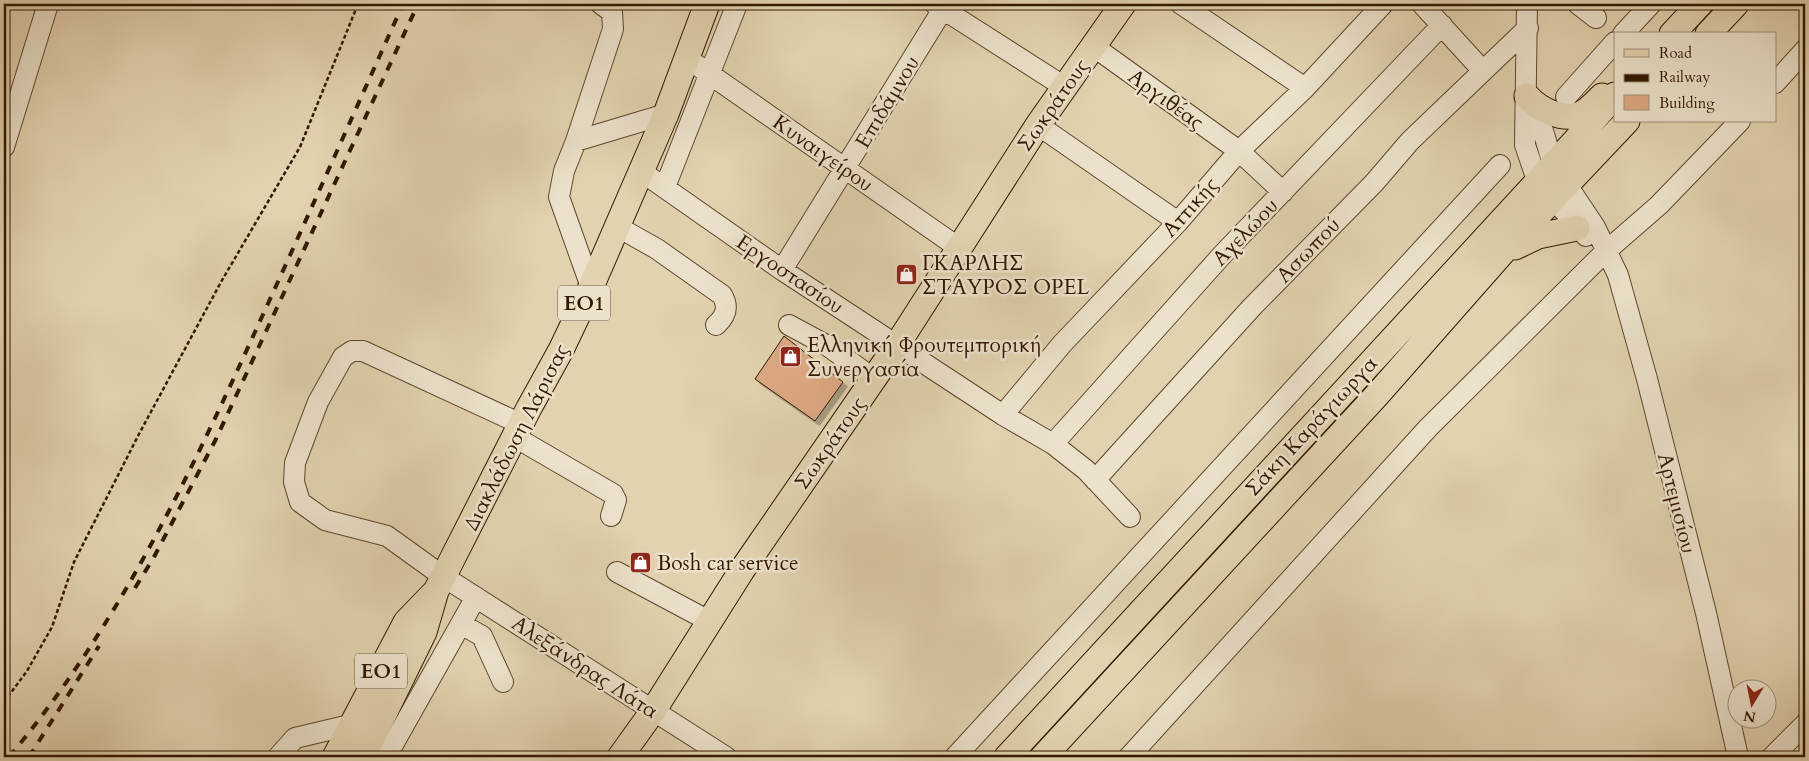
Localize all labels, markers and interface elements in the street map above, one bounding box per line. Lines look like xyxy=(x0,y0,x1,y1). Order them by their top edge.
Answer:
legend xyxy=(1614,32,1776,122)
text: Road xyxy=(1659,43,1692,63)
street label: Επιδάμνου xyxy=(848,51,926,154)
street label: Σωκράτους xyxy=(1011,53,1096,157)
street label: Αργιθέας xyxy=(1122,62,1209,137)
text: Railway xyxy=(1659,67,1710,87)
text: Building xyxy=(1659,93,1715,113)
street label: Κυναιγείρου xyxy=(767,108,879,199)
street label: Αττικής xyxy=(1156,171,1225,244)
street label: Αχελώου xyxy=(1206,192,1285,273)
street label: Ασωπού xyxy=(1270,211,1347,290)
street label: Εργοστασίου xyxy=(730,228,849,321)
place label: ΓΚΑΡΛΗΣ ΣΤΑΥΡΟΣ OPEL xyxy=(922,249,1089,302)
shop icon: ΓΚΑΡΛΗΣ ΣΤΑΥΡΟΣ OPEL xyxy=(894,263,918,287)
road number: ΕΟ1 xyxy=(558,286,610,320)
place label: Ελληνική Φρουτεμπορική Συνεργασία xyxy=(807,331,1042,384)
street label: Διακλάδωση Λάρισας xyxy=(457,339,576,536)
shop icon: Ελληνική Φρουτεμπορική Συνεργασία xyxy=(779,345,803,369)
street label: Σάκη Καράγιωργα xyxy=(1239,350,1384,503)
street label: Σωκράτους xyxy=(788,391,873,495)
street label: Αρτεμισίου xyxy=(1650,450,1703,556)
place label: Bosh car service xyxy=(657,549,799,578)
shop icon: Bosh car service xyxy=(629,551,653,575)
street label: Αλεξάνδρας Λάτα xyxy=(506,609,664,726)
road number: ΕΟ1 xyxy=(355,654,407,688)
north arrow xyxy=(1726,678,1776,728)
text: N xyxy=(1742,706,1757,727)

